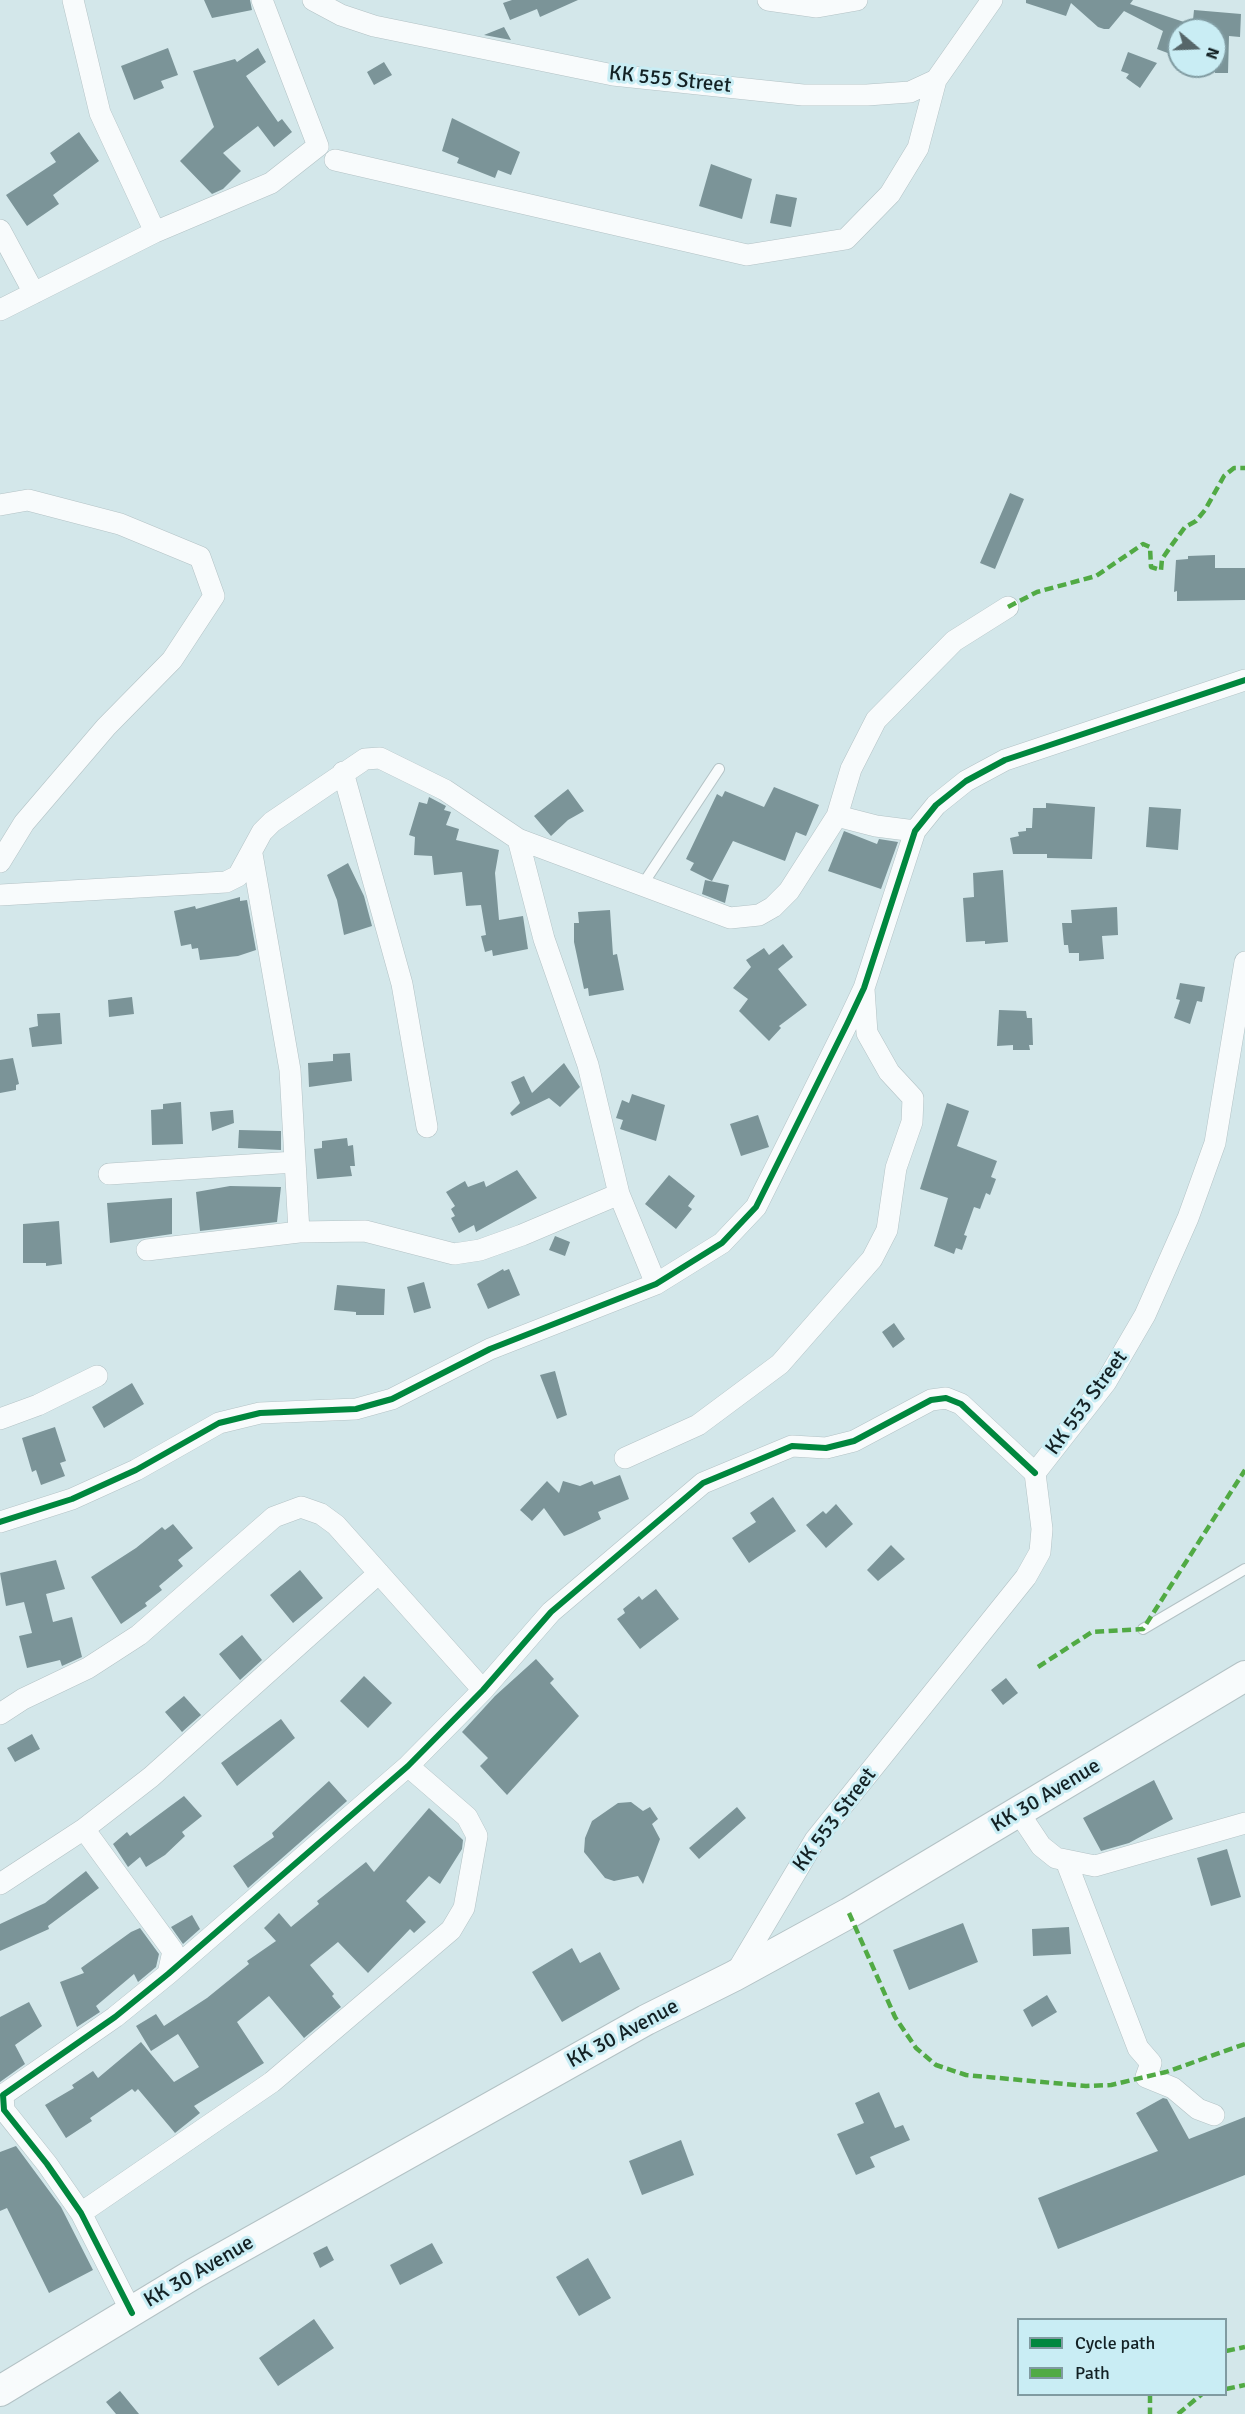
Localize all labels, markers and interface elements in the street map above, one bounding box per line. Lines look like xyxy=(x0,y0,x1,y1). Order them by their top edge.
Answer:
north arrow xyxy=(1167,18,1227,78)
text: N xyxy=(1201,45,1223,62)
street label: KK 555 Street xyxy=(608,61,732,99)
street label: KK 553 Street xyxy=(1041,1346,1133,1460)
street label: KK 30 Avenue xyxy=(987,1754,1105,1838)
street label: KK 553 Street xyxy=(788,1763,882,1877)
street label: KK 30 Avenue xyxy=(563,1994,683,2074)
street label: KK 30 Avenue xyxy=(140,2230,258,2314)
legend xyxy=(1017,2318,1227,2396)
text: Cycle path xyxy=(1075,2332,1155,2354)
text: Path xyxy=(1075,2362,1110,2384)

